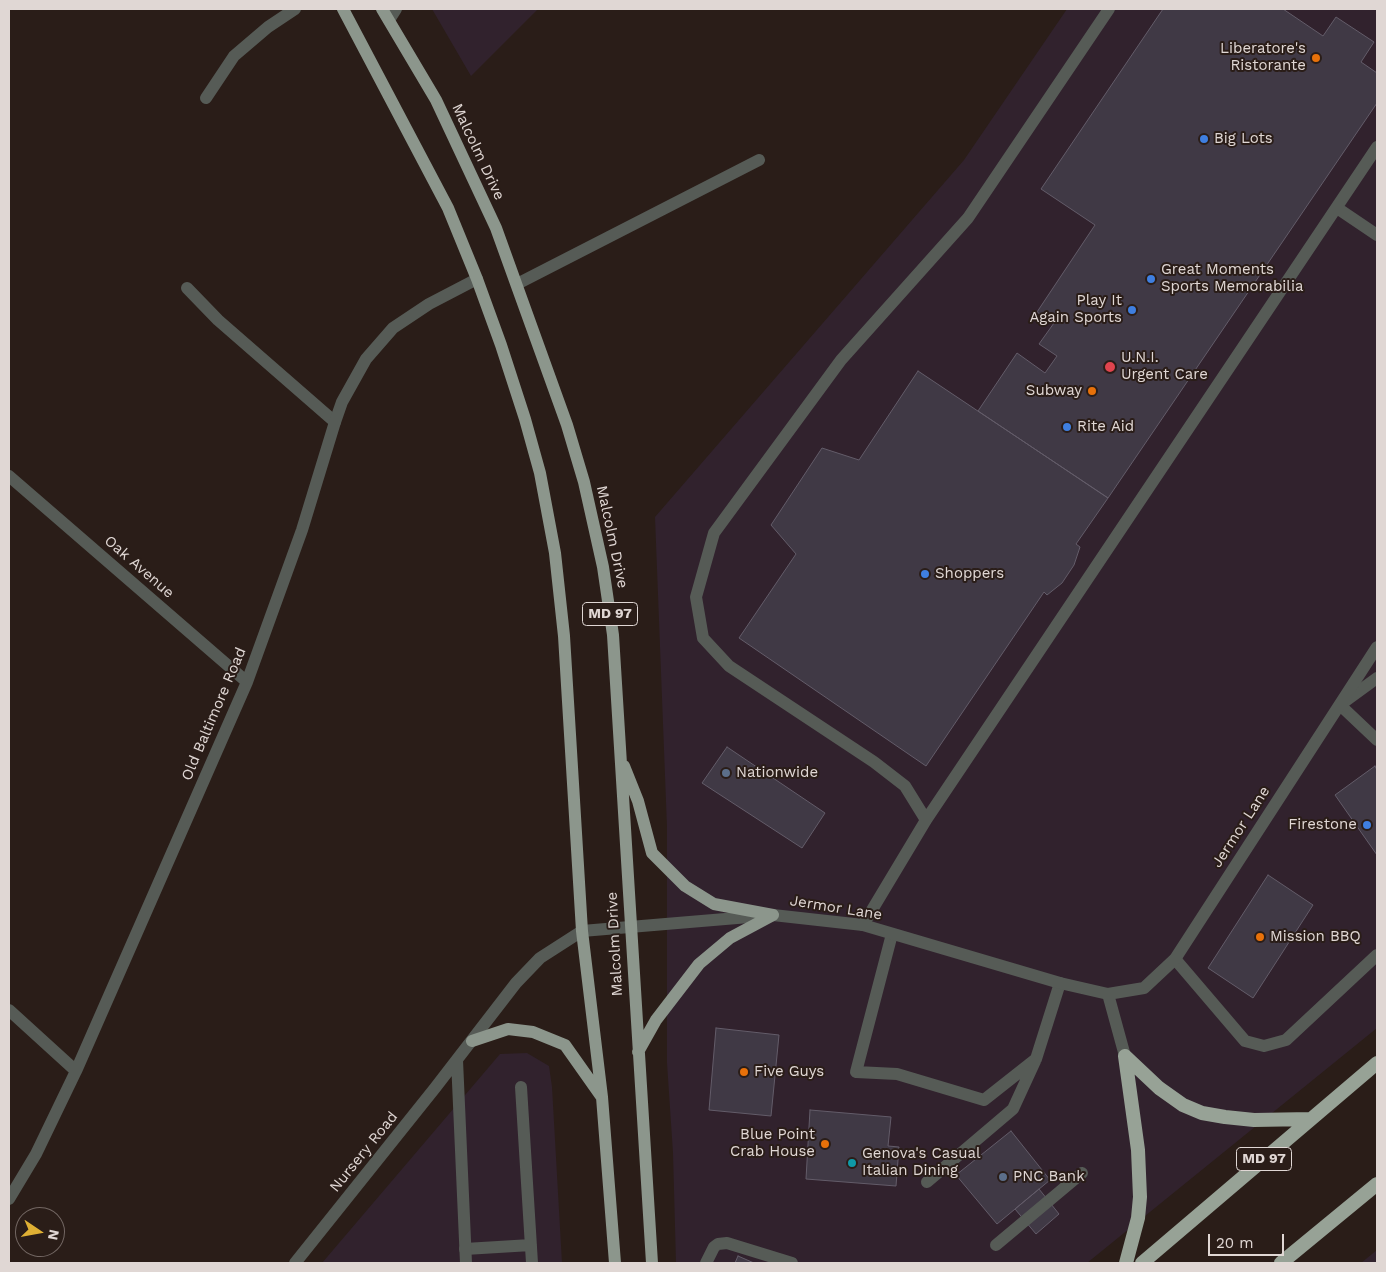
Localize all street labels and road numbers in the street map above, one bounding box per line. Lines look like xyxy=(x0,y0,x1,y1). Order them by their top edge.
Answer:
street label: Malcolm Drive xyxy=(448,101,508,203)
street label: Malcolm Drive xyxy=(592,484,632,590)
street label: Oak Avenue xyxy=(100,532,178,602)
road number: MD 97 xyxy=(582,602,638,626)
street label: Old Baltimore Road xyxy=(178,645,250,783)
street label: Jermor Lane xyxy=(1208,783,1274,871)
street label: Malcolm Drive xyxy=(603,891,627,997)
street label: Jermor Lane xyxy=(789,892,883,924)
street label: Nursery Road xyxy=(326,1108,402,1196)
road number: MD 97 xyxy=(1236,1148,1292,1170)

